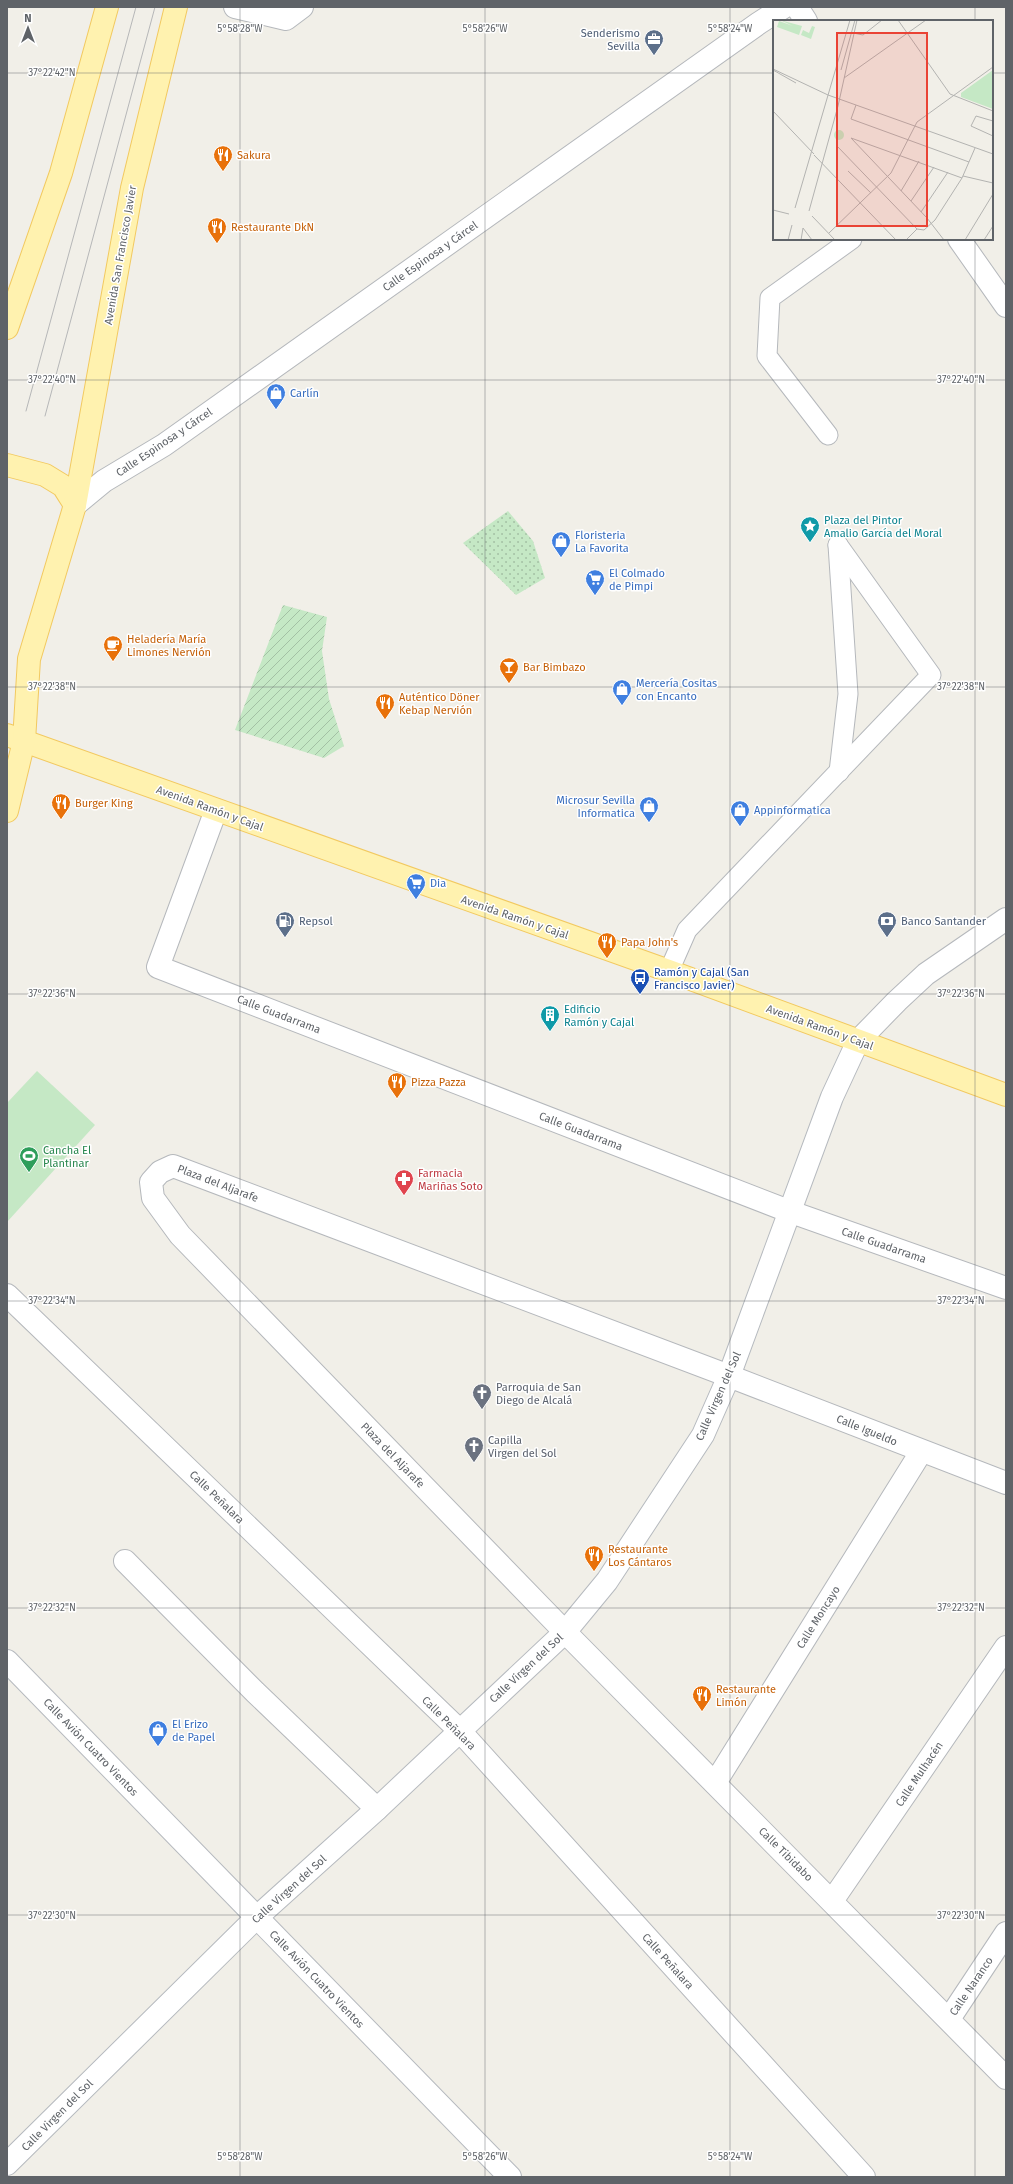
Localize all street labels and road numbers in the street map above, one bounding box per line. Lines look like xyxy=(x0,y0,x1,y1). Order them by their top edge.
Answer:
street label: Avenida San Francisco Javier xyxy=(102,184,139,326)
street label: Calle Espinosa y Cárcel xyxy=(380,219,480,294)
street label: Calle Espinosa y Cárcel xyxy=(114,405,215,479)
street label: Avenida Ramón y Cajal xyxy=(155,783,265,834)
street label: Avenida Ramón y Cajal xyxy=(459,893,570,942)
street label: Calle Guadarrama xyxy=(235,993,323,1036)
street label: Avenida Ramón y Cajal xyxy=(765,1002,875,1053)
street label: Calle Guadarrama xyxy=(537,1110,625,1153)
street label: Plaza del Aljarafe xyxy=(175,1162,260,1205)
street label: Calle Guadarrama xyxy=(840,1225,928,1266)
street label: Calle Virgen del Sol xyxy=(693,1350,744,1443)
street label: Calle Igueldo xyxy=(834,1412,899,1449)
street label: Plaza del Aljarafe xyxy=(358,1420,427,1491)
street label: Calle Peñalara xyxy=(187,1468,247,1527)
street label: Calle Moncayo xyxy=(794,1584,843,1651)
street label: Calle Virgen del Sol xyxy=(487,1631,566,1706)
street label: Calle Peñalara xyxy=(419,1694,478,1753)
street label: Calle Avión Cuatro Vientos xyxy=(41,1696,141,1799)
street label: Calle Mulhacén xyxy=(893,1739,946,1809)
street label: Calle Tibidabo xyxy=(756,1825,815,1884)
street label: Calle Virgen del Sol xyxy=(249,1852,329,1926)
street label: Calle Avión Cuatro Vientos xyxy=(267,1928,367,2031)
street label: Calle Peñalara xyxy=(639,1931,696,1992)
street label: Calle Naranco xyxy=(947,1954,996,2018)
street label: Calle Virgen del Sol xyxy=(19,2077,96,2154)

